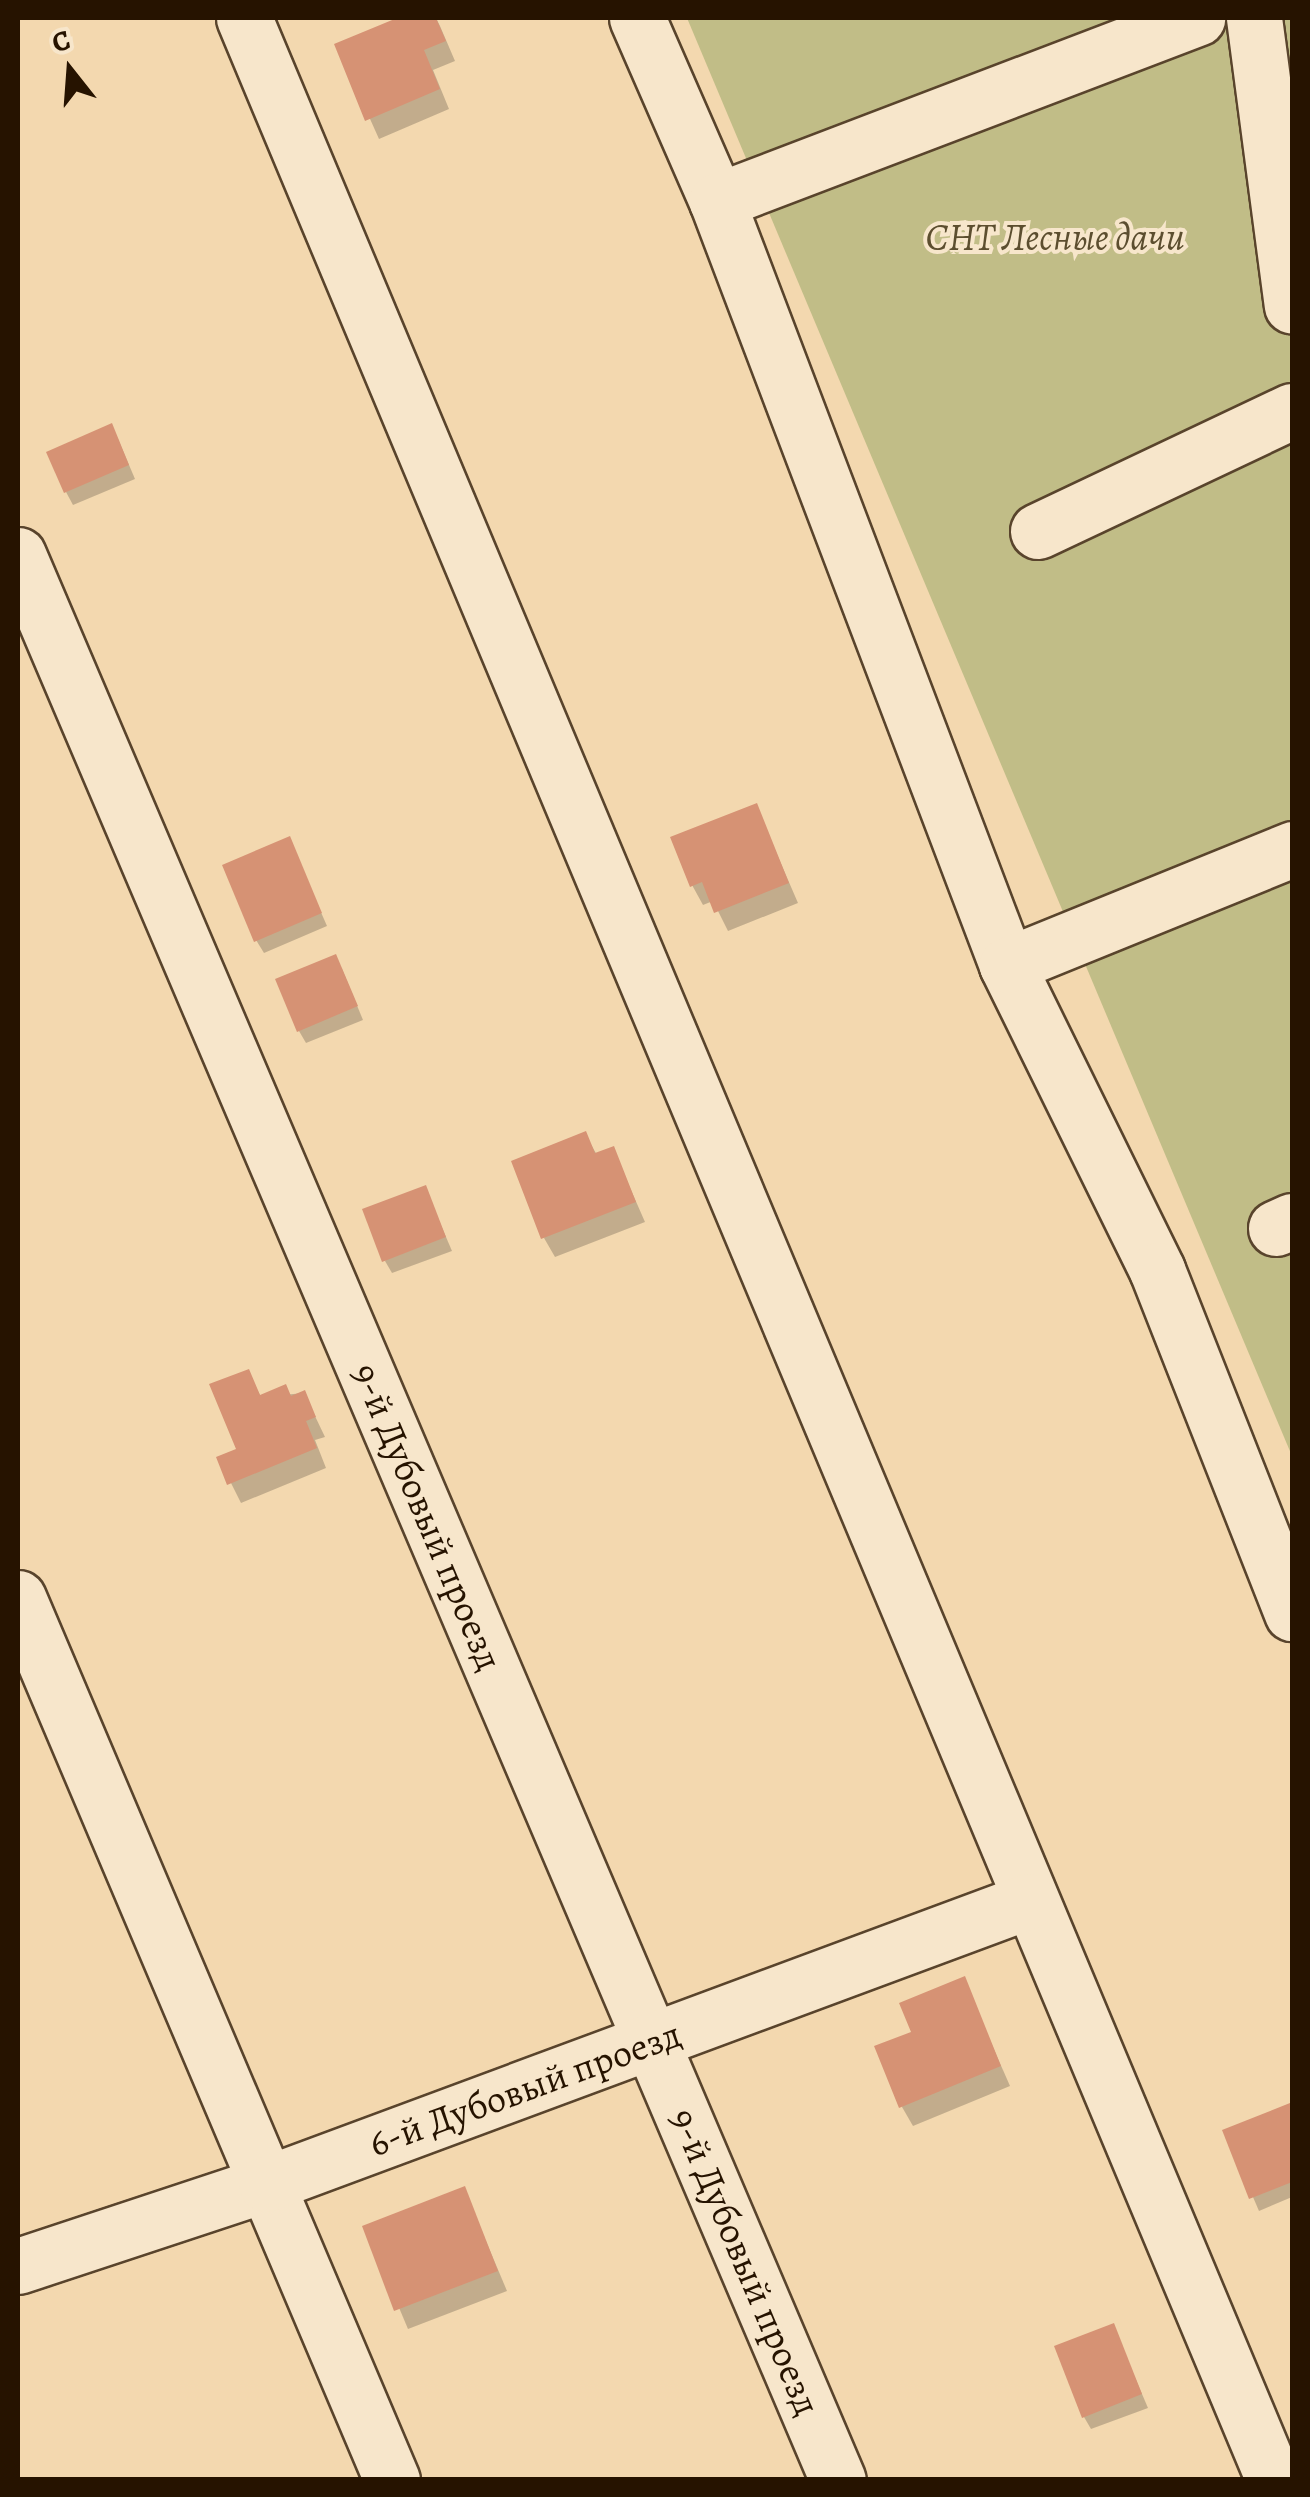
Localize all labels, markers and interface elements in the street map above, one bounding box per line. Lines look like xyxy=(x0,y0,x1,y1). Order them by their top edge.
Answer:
north arrow xyxy=(20,20,120,120)
text: С xyxy=(47,21,75,62)
park label: СНТ Лесные дачи xyxy=(925,215,1185,261)
street label: 9-й Дубовый проезд xyxy=(342,1357,512,1677)
street label: 6-й Дубовый проезд xyxy=(363,2011,687,2167)
street label: 9-й Дубовый проезд xyxy=(660,2102,830,2422)

